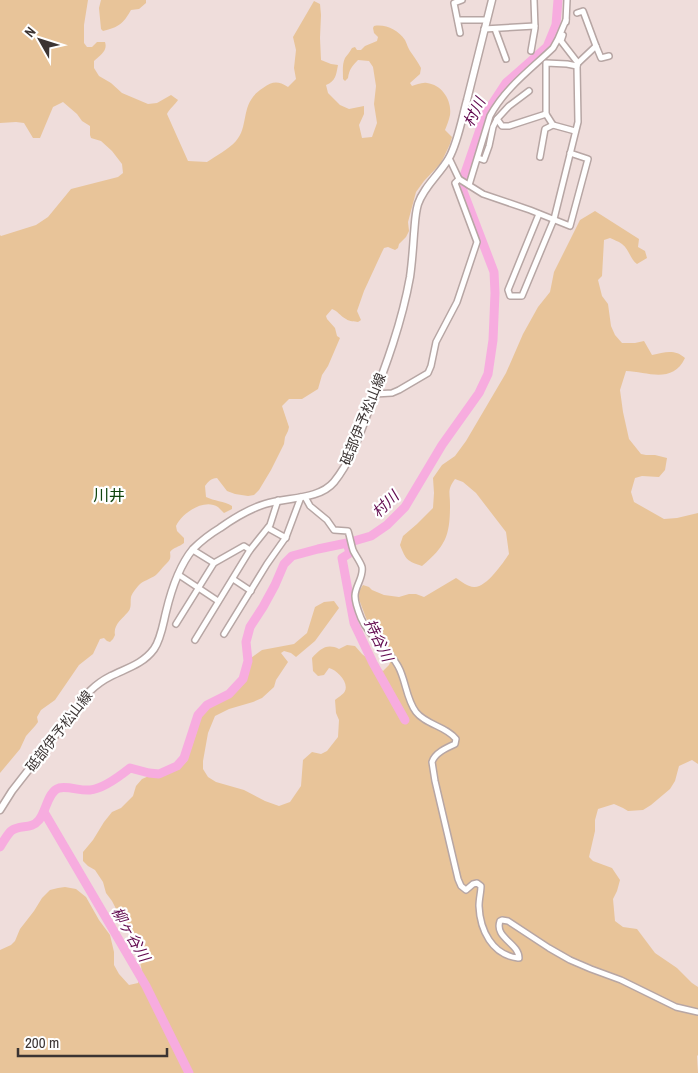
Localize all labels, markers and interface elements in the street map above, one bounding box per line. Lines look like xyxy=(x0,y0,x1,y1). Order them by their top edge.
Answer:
north arrow xyxy=(15,15,65,65)
text: N xyxy=(20,23,40,41)
water label: 村川 xyxy=(458,92,491,130)
street label: 砥部伊予松山線 xyxy=(336,370,390,468)
district label: 川井 xyxy=(93,484,125,506)
water label: 村川 xyxy=(367,485,404,522)
water label: 持谷川 xyxy=(360,615,399,667)
street label: 砥部伊予松山線 xyxy=(22,687,96,775)
water label: 柳ヶ谷川 xyxy=(107,903,156,967)
scale bar xyxy=(18,1026,166,1058)
text: 200 m xyxy=(25,1032,59,1053)

